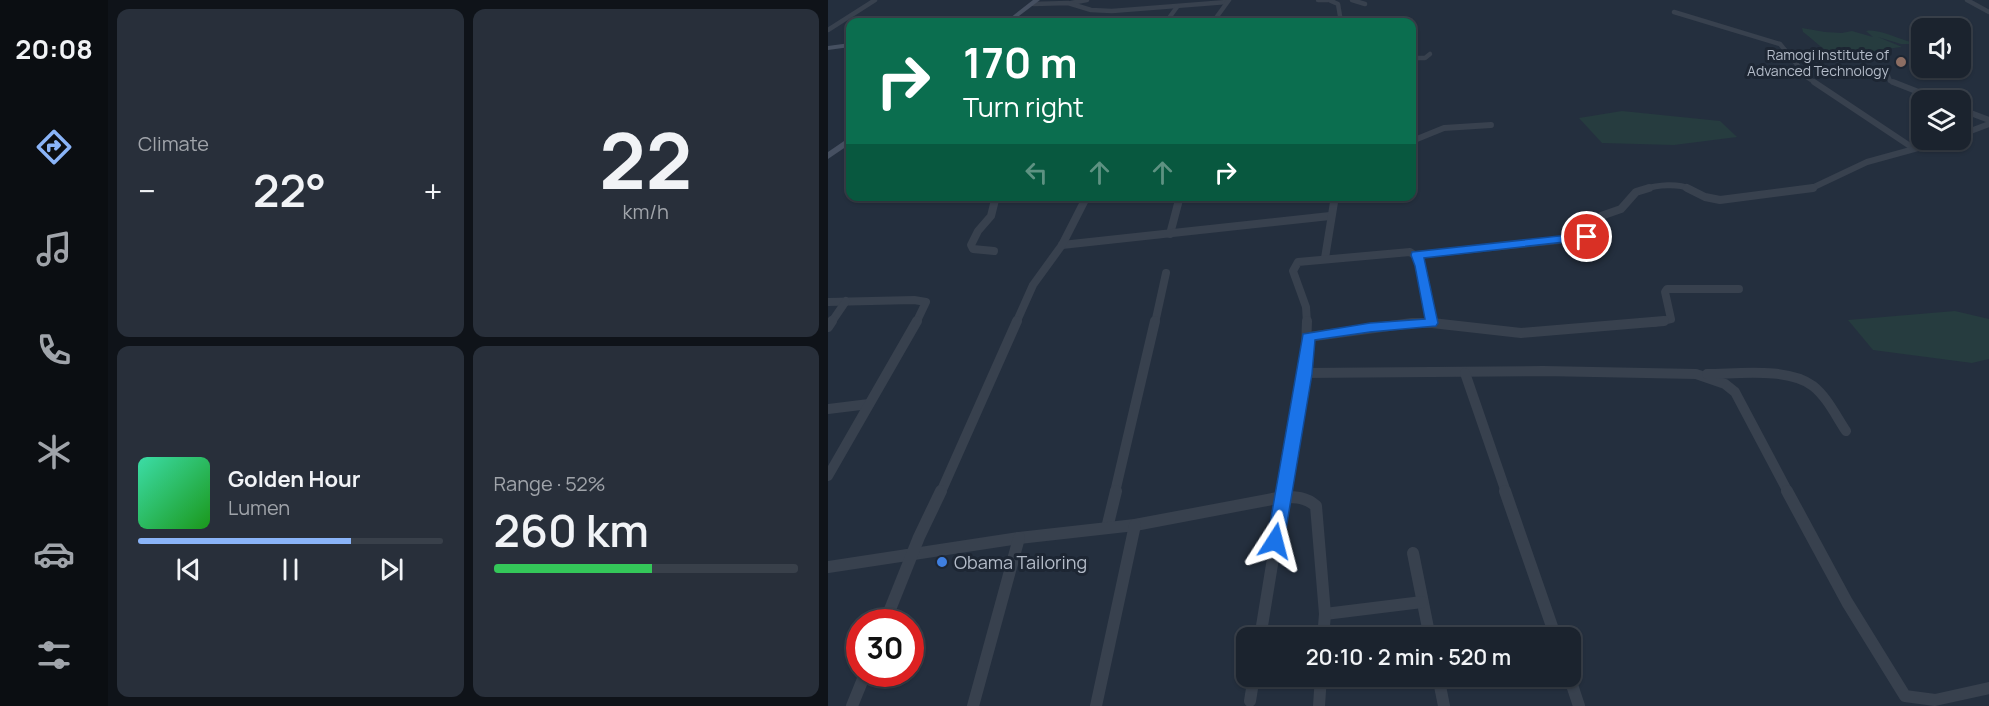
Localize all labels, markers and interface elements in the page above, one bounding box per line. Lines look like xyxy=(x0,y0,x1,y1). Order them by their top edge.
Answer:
map controls xyxy=(1911,18,1971,150)
button: sound xyxy=(1911,18,1971,78)
text: 20:08 xyxy=(15,30,93,67)
text: 170 m xyxy=(963,33,1078,91)
icon: right xyxy=(864,42,942,120)
place label: Ramogi Institute of Advanced Technology xyxy=(1747,45,1890,80)
marker: Ramogi Institute of Advanced Technology xyxy=(1894,55,1908,69)
text: Turn right xyxy=(963,88,1084,125)
button: layers xyxy=(1911,90,1971,150)
text: 22 xyxy=(599,106,692,212)
icon: directions xyxy=(33,126,75,168)
text: Climate xyxy=(138,130,209,157)
icon: left xyxy=(1020,156,1053,189)
icon: ahead xyxy=(1083,156,1116,189)
icon: ahead xyxy=(1146,156,1179,189)
icon: right xyxy=(1209,156,1242,189)
text: 22° xyxy=(253,159,326,221)
text: − xyxy=(138,168,156,213)
text: + xyxy=(423,168,442,213)
text: km/h xyxy=(622,198,669,225)
pin xyxy=(1561,211,1612,262)
icon: arrive xyxy=(1570,220,1603,253)
icon: music xyxy=(33,228,75,270)
icon: phone xyxy=(33,329,75,371)
icon: climate xyxy=(33,431,75,473)
text: Golden Hour xyxy=(228,464,361,494)
text: Range · 52% xyxy=(494,470,606,497)
text: Lumen xyxy=(228,494,290,521)
text: 260 km xyxy=(494,499,649,561)
position arrow xyxy=(1243,509,1307,573)
icon: car xyxy=(33,533,75,575)
place label: Obama Tailoring xyxy=(954,550,1087,574)
icon: previous xyxy=(172,553,205,586)
icon: pause xyxy=(274,553,307,586)
icon: next xyxy=(375,553,408,586)
marker: Obama Tailoring xyxy=(935,555,949,569)
speed limit sign: 30 xyxy=(846,609,924,687)
icon: filters xyxy=(33,634,75,676)
text: 20:10 · 2 min · 520 m xyxy=(1306,642,1511,672)

